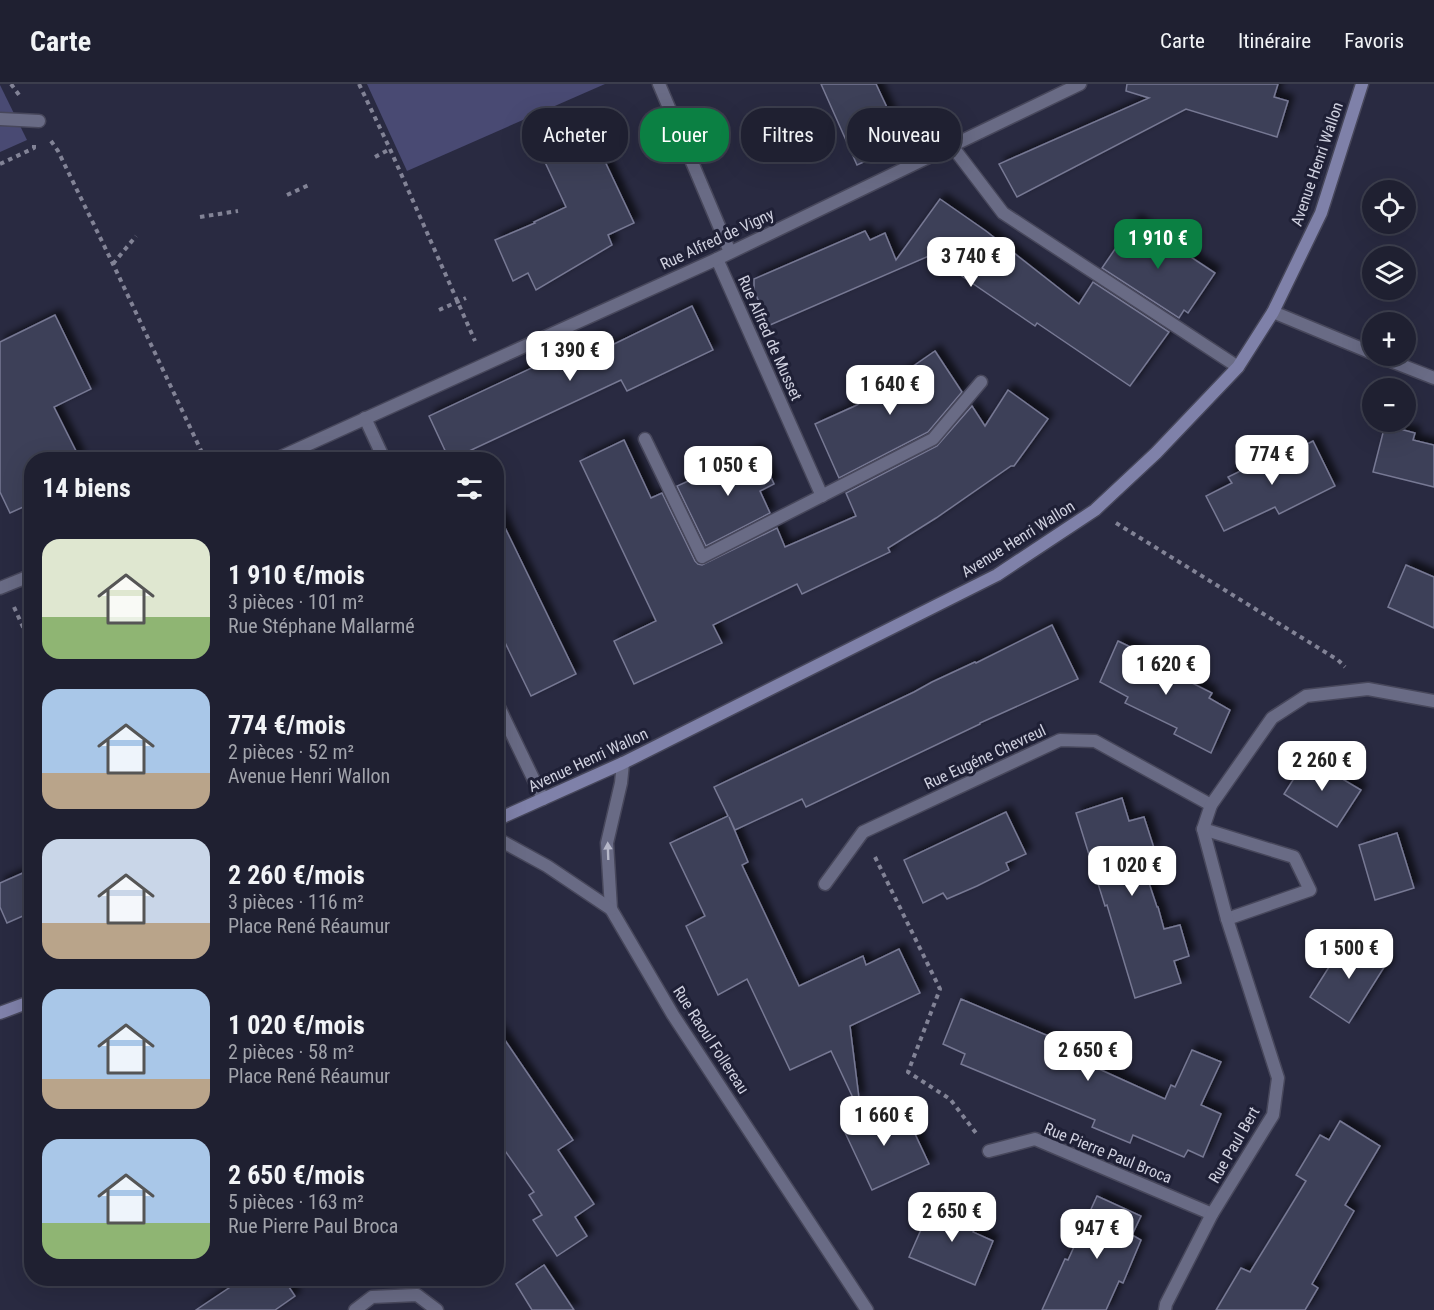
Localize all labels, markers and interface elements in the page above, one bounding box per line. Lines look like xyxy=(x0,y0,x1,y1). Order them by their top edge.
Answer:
text: Carte xyxy=(30,25,91,58)
text: Carte xyxy=(1160,29,1205,53)
text: Itinéraire xyxy=(1238,29,1311,53)
text: Favoris xyxy=(1344,29,1404,53)
street label: Avenue Henri Wallon xyxy=(1287,100,1347,228)
chip: Acheter xyxy=(522,108,628,162)
chip: Louer xyxy=(640,108,729,162)
chip: Filtres xyxy=(741,108,835,162)
chip: Nouveau xyxy=(847,108,961,162)
map controls xyxy=(1362,180,1416,432)
button: locate xyxy=(1362,180,1416,234)
street label: Rue Alfred de Vigny xyxy=(657,204,777,274)
pin: 1 910 € xyxy=(1103,219,1213,270)
text: 1 910 € xyxy=(1128,226,1188,250)
pin: 3 740 € xyxy=(916,237,1026,288)
text: 3 740 € xyxy=(941,244,1001,268)
button: layers xyxy=(1362,246,1416,300)
street label: Rue Alfred de Musset xyxy=(734,272,806,404)
button: + xyxy=(1362,312,1416,366)
pin: 1 390 € xyxy=(515,331,625,382)
text: 1 390 € xyxy=(540,338,600,362)
pin: 1 640 € xyxy=(835,365,945,416)
text: 1 640 € xyxy=(860,372,920,396)
button: − xyxy=(1362,378,1416,432)
pin: 774 € xyxy=(1230,435,1314,486)
text: 774 € xyxy=(1249,442,1295,466)
pin: 1 050 € xyxy=(673,446,783,497)
text: 1 050 € xyxy=(698,453,758,477)
icon: filters xyxy=(453,472,486,505)
text: 14 biens xyxy=(42,473,131,503)
street label: Avenue Henri Wallon xyxy=(958,497,1078,581)
text: 1 910 €/mois xyxy=(228,560,365,590)
icon: home xyxy=(90,563,162,635)
text: 3 pièces · 101 m² xyxy=(228,590,364,614)
text: Rue Stéphane Mallarmé xyxy=(228,614,415,638)
pin: 1 620 € xyxy=(1111,645,1221,696)
text: 1 620 € xyxy=(1136,652,1196,676)
text: 774 €/mois xyxy=(228,710,346,740)
icon: home xyxy=(90,713,162,785)
street label: Rue Eugéne Chevreul xyxy=(921,721,1049,793)
street label: Avenue Henri Wallon xyxy=(525,724,651,796)
text: 2 pièces · 52 m² xyxy=(228,740,354,764)
pin: 2 260 € xyxy=(1267,741,1377,792)
text: 2 260 € xyxy=(1292,748,1352,772)
text: Avenue Henri Wallon xyxy=(228,764,390,788)
one-way arrow xyxy=(603,841,612,860)
pin: 1 020 € xyxy=(1077,846,1187,897)
text: 1 020 € xyxy=(1102,853,1162,877)
text: 2 260 €/mois xyxy=(228,860,365,890)
icon: home xyxy=(90,863,162,935)
text: 3 pièces · 116 m² xyxy=(228,890,364,914)
text: Place René Réaumur xyxy=(228,914,390,938)
pin: 1 500 € xyxy=(1294,929,1404,980)
text: 1 500 € xyxy=(1319,936,1379,960)
street label: Rue Raoul Follereau xyxy=(669,983,753,1097)
text: 1 020 €/mois xyxy=(228,1010,365,1040)
icon: home xyxy=(90,1013,162,1085)
pin: 2 650 € xyxy=(1033,1031,1143,1082)
text: 2 650 € xyxy=(1058,1038,1118,1062)
text: 2 pièces · 58 m² xyxy=(228,1040,354,1064)
text: Place René Réaumur xyxy=(228,1064,390,1088)
pin: 1 660 € xyxy=(829,1096,939,1147)
text: 1 660 € xyxy=(854,1103,914,1127)
street label: Rue Paul Bert xyxy=(1204,1103,1264,1187)
street label: Rue Pierre Paul Broca xyxy=(1041,1119,1175,1187)
text: 2 650 €/mois xyxy=(228,1160,365,1190)
icon: home xyxy=(90,1163,162,1235)
text: 5 pièces · 163 m² xyxy=(228,1190,364,1214)
pin: 2 650 € xyxy=(897,1192,1007,1243)
text: 2 650 € xyxy=(922,1199,982,1223)
pin: 947 € xyxy=(1055,1209,1139,1260)
text: Rue Pierre Paul Broca xyxy=(228,1214,398,1238)
text: 947 € xyxy=(1074,1216,1120,1240)

